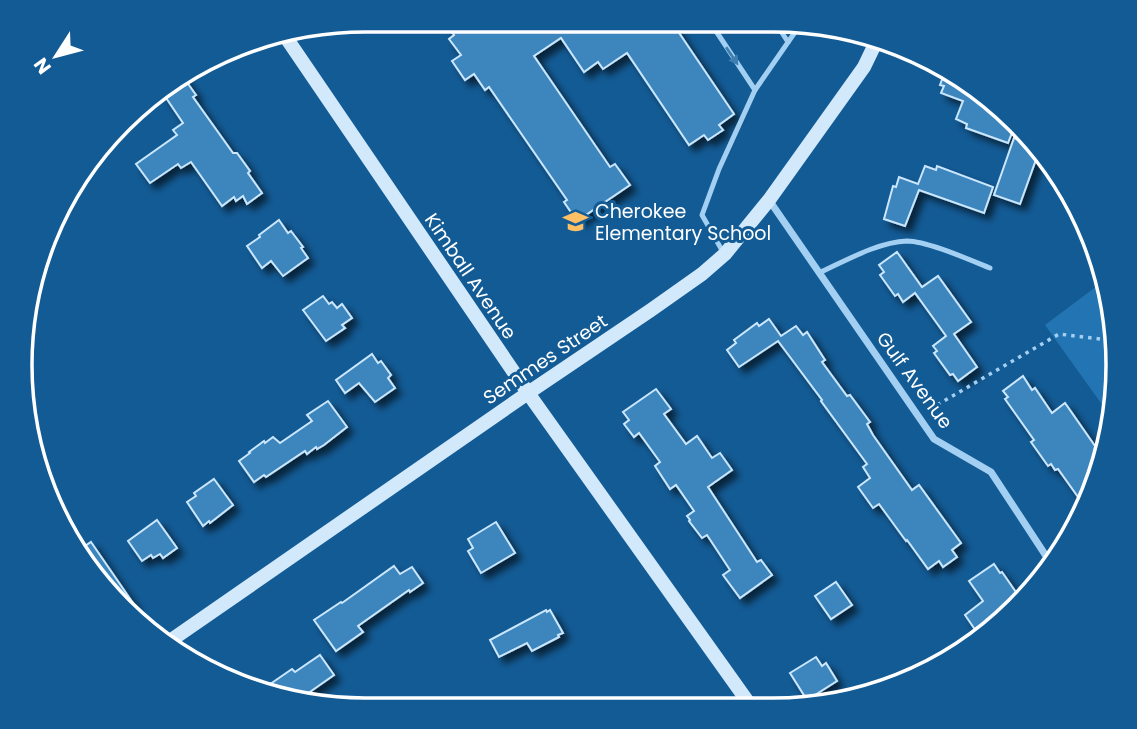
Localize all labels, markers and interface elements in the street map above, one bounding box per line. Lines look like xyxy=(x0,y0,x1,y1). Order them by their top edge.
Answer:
north arrow xyxy=(21,21,91,91)
one-way arrow xyxy=(725,47,739,65)
text: N xyxy=(28,52,58,79)
place label: Cherokee Elementary School xyxy=(595,198,771,247)
street label: Kimball Avenue xyxy=(418,208,523,345)
school or university icon: Cherokee Elementary School xyxy=(561,208,589,236)
street label: Semmes Street xyxy=(478,308,613,411)
street label: Gulf Avenue xyxy=(870,326,959,434)

